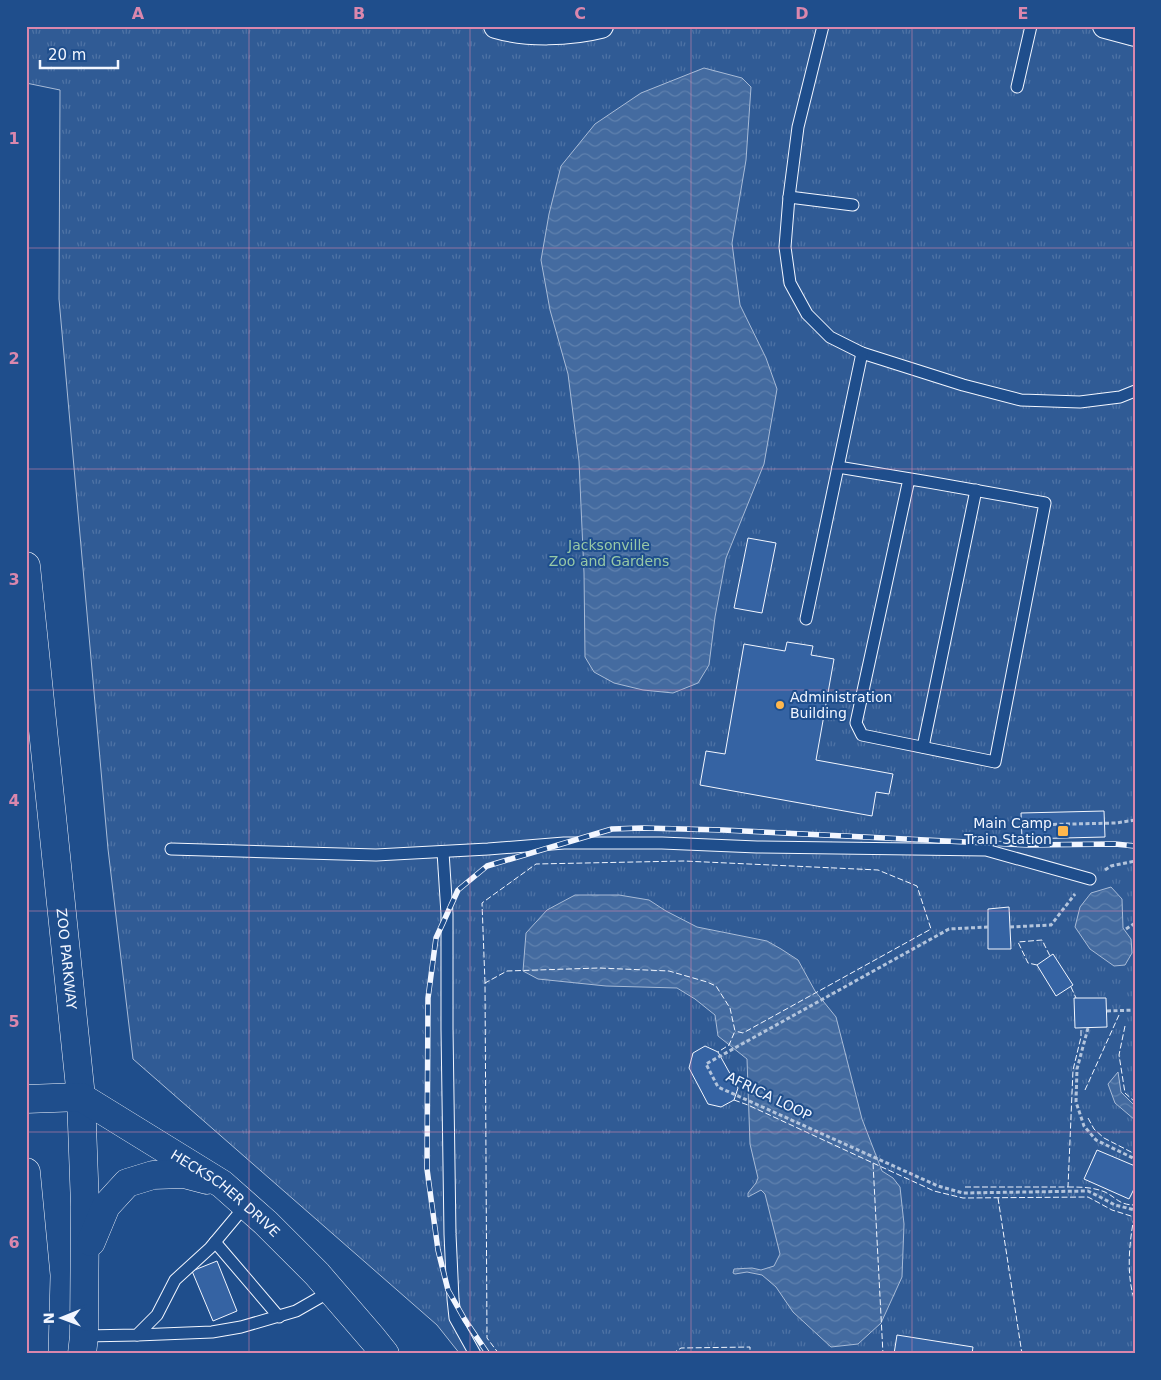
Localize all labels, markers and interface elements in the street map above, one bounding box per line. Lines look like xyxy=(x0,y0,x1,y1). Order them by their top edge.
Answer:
text: A xyxy=(132,4,145,23)
text: B xyxy=(353,4,365,23)
text: C xyxy=(574,4,586,23)
text: D xyxy=(795,4,809,23)
text: E xyxy=(1018,4,1028,23)
scale bar xyxy=(40,38,118,70)
text: 20 m xyxy=(48,46,86,64)
text: 1 xyxy=(8,129,20,148)
text: 2 xyxy=(8,349,20,368)
park label: Jacksonville Zoo and Gardens xyxy=(549,537,669,569)
text: 3 xyxy=(8,570,20,589)
place label: Administration Building xyxy=(790,689,892,721)
marker: Administration Building xyxy=(774,699,786,711)
text: 4 xyxy=(8,791,20,810)
place label: Main Camp Train Station xyxy=(963,815,1052,847)
marker: Main Camp Train Station xyxy=(1056,824,1070,838)
street label: ZOO PARKWAY xyxy=(53,907,80,1011)
text: 5 xyxy=(8,1012,20,1031)
street label: AFRICA LOOP xyxy=(724,1068,814,1124)
street label: HECKSCHER DRIVE xyxy=(168,1146,283,1240)
text: 6 xyxy=(8,1233,20,1252)
north arrow xyxy=(38,1292,88,1342)
text: N xyxy=(41,1312,57,1324)

